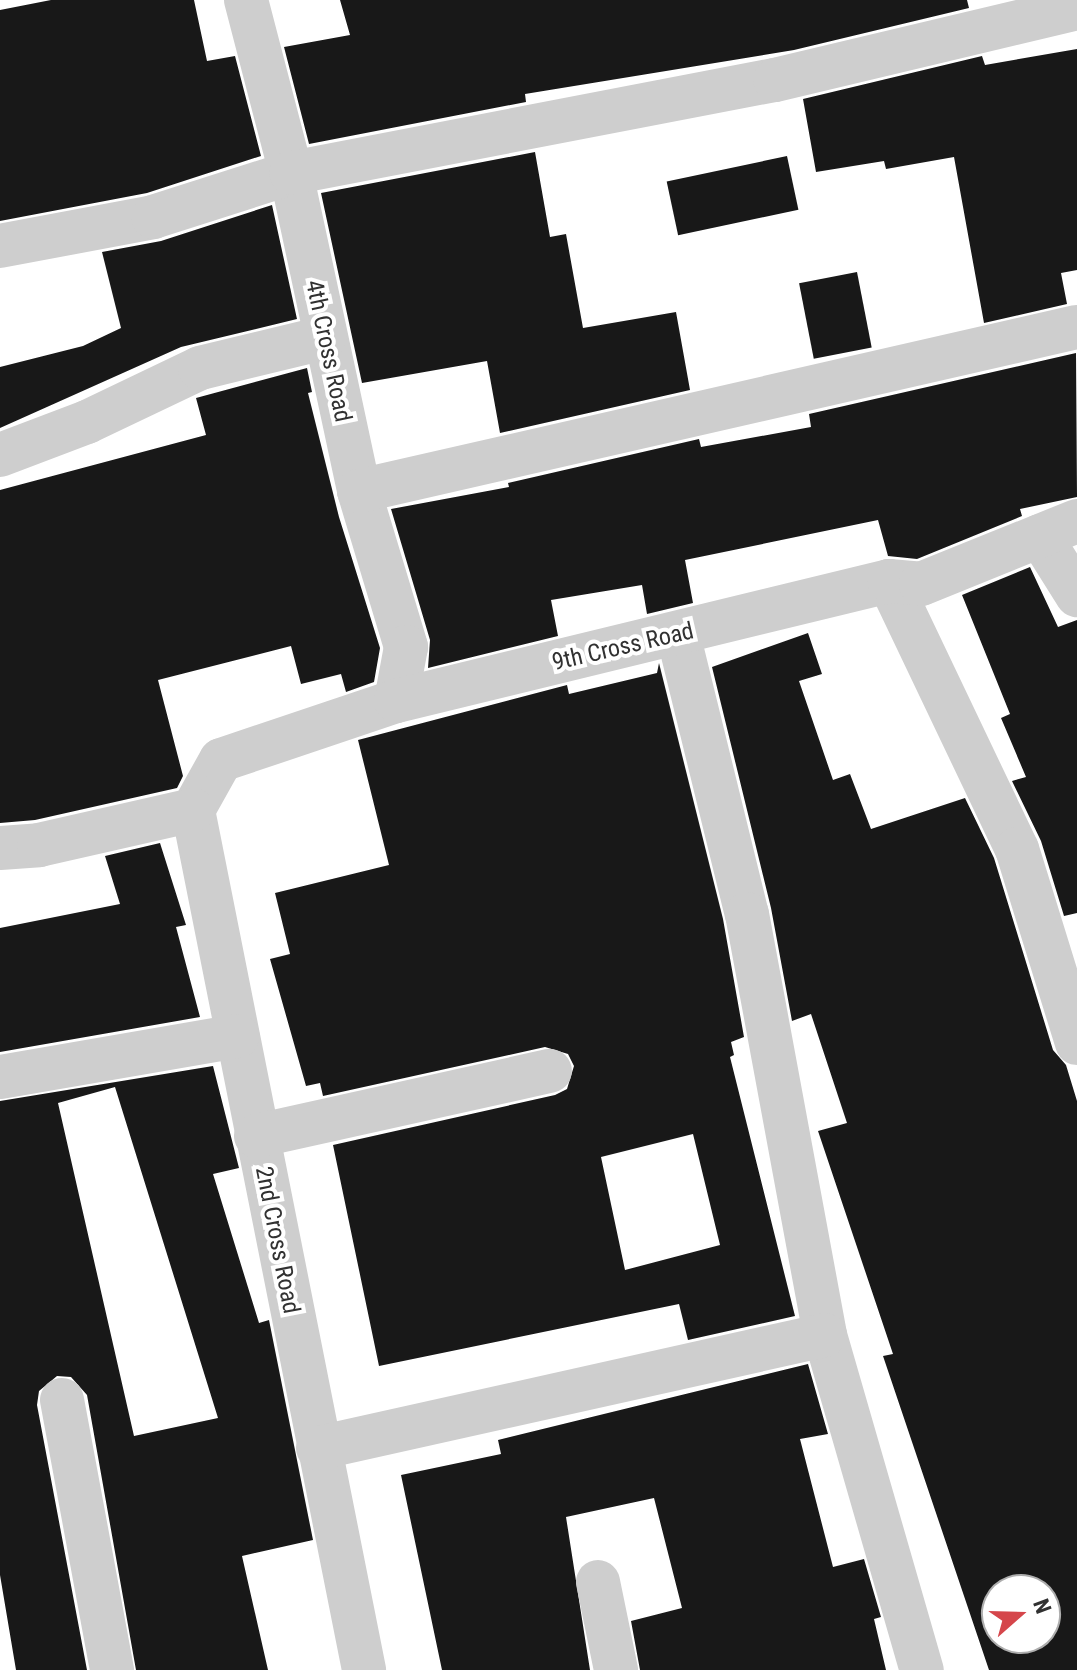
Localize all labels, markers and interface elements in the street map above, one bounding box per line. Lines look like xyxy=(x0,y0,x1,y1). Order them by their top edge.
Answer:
street label: 4th Cross Road xyxy=(299,277,357,425)
street label: 9th Cross Road xyxy=(549,617,697,677)
street label: 2nd Cross Road xyxy=(249,1164,305,1316)
north arrow xyxy=(981,1574,1061,1654)
text: N xyxy=(1028,1596,1056,1617)

